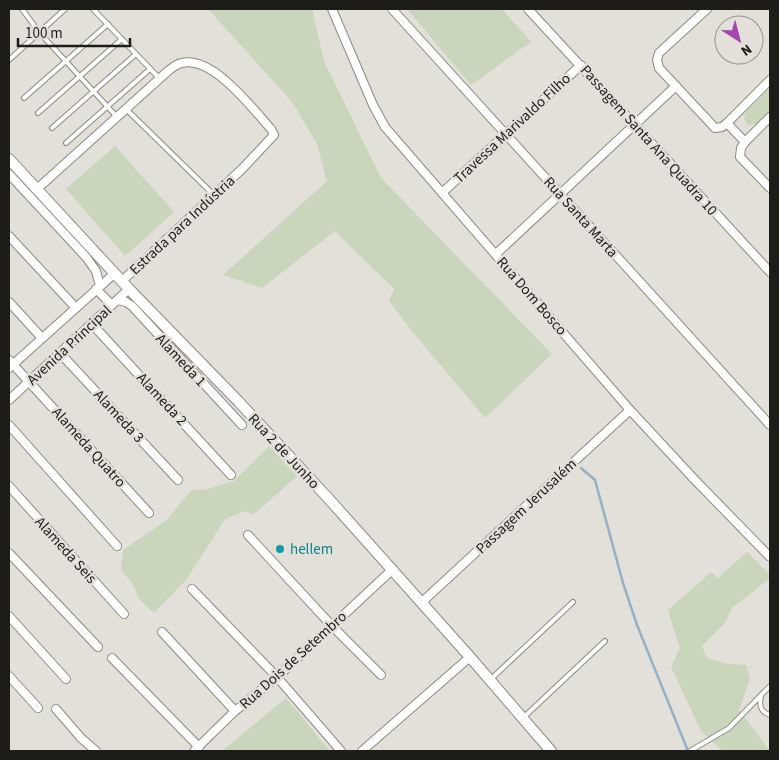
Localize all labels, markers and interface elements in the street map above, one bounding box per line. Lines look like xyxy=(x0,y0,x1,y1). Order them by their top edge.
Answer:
scale bar xyxy=(18,15,130,47)
north arrow xyxy=(714,15,764,65)
text: 100 m xyxy=(25,23,63,44)
text: N xyxy=(736,39,756,61)
street label: Passagem Santa Ana Quadra 10 xyxy=(575,60,722,220)
street label: Travessa Marivaldo Filho xyxy=(449,68,576,188)
street label: Estrada para Indústria xyxy=(125,171,240,280)
street label: Rua Santa Marta xyxy=(539,172,623,262)
street label: Rua Dom Bosco xyxy=(492,252,572,340)
street label: Avenida Principal xyxy=(22,300,116,390)
street label: Alameda 1 xyxy=(151,329,211,392)
street label: Alameda 2 xyxy=(132,368,192,431)
street label: Alameda 3 xyxy=(89,385,149,448)
street label: Alameda Quatro xyxy=(47,402,131,492)
street label: Rua 2 de Junho xyxy=(243,409,324,494)
street label: Passagem Jerusalém xyxy=(471,454,582,559)
street label: Alameda Seis xyxy=(30,512,101,588)
place label: hellem xyxy=(290,539,333,560)
marker: hellem xyxy=(274,543,286,555)
street label: Rua Dois de Setembro xyxy=(235,606,352,714)

